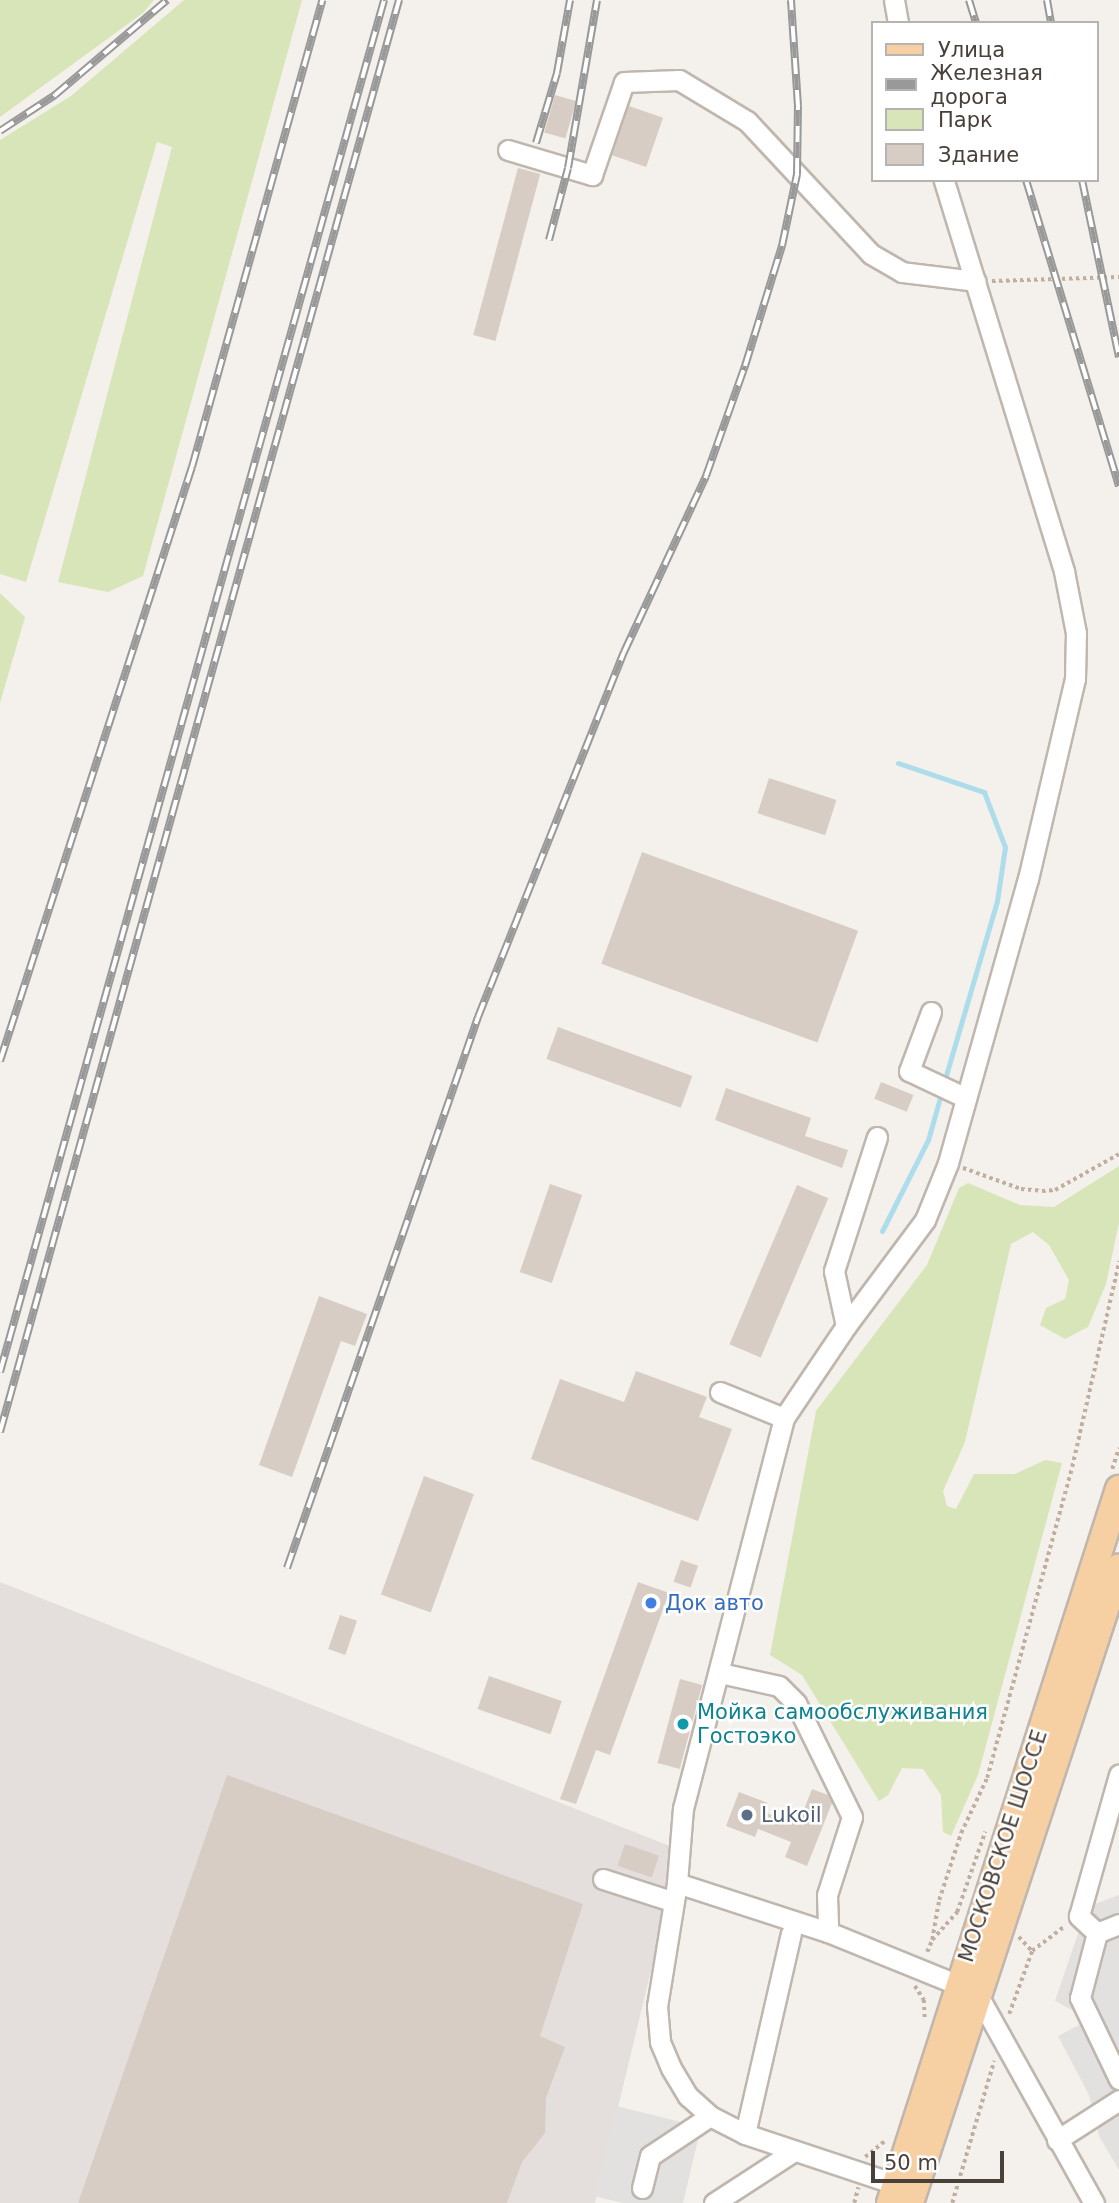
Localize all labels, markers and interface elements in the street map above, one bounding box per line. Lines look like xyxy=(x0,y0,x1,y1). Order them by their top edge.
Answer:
legend xyxy=(870,21,1098,182)
text: Улица xyxy=(938,38,1005,62)
text: Железная дорога xyxy=(931,61,1043,109)
text: Парк xyxy=(938,108,993,132)
text: Здание xyxy=(938,143,1019,167)
place label: Док авто xyxy=(665,1590,764,1616)
marker: Док авто xyxy=(643,1595,659,1611)
place label: Мойка самообслуживания Гостоэко xyxy=(697,1699,988,1749)
marker: Мойка самообслуживания Гостоэко xyxy=(675,1716,691,1732)
street label: МОСКОВСКОЕ ШОССЕ xyxy=(954,1727,1052,1965)
place label: Lukoil xyxy=(761,1802,822,1828)
marker: Lukoil xyxy=(739,1807,755,1823)
scale bar xyxy=(874,2136,1007,2180)
text: 50 m xyxy=(884,2151,938,2175)

